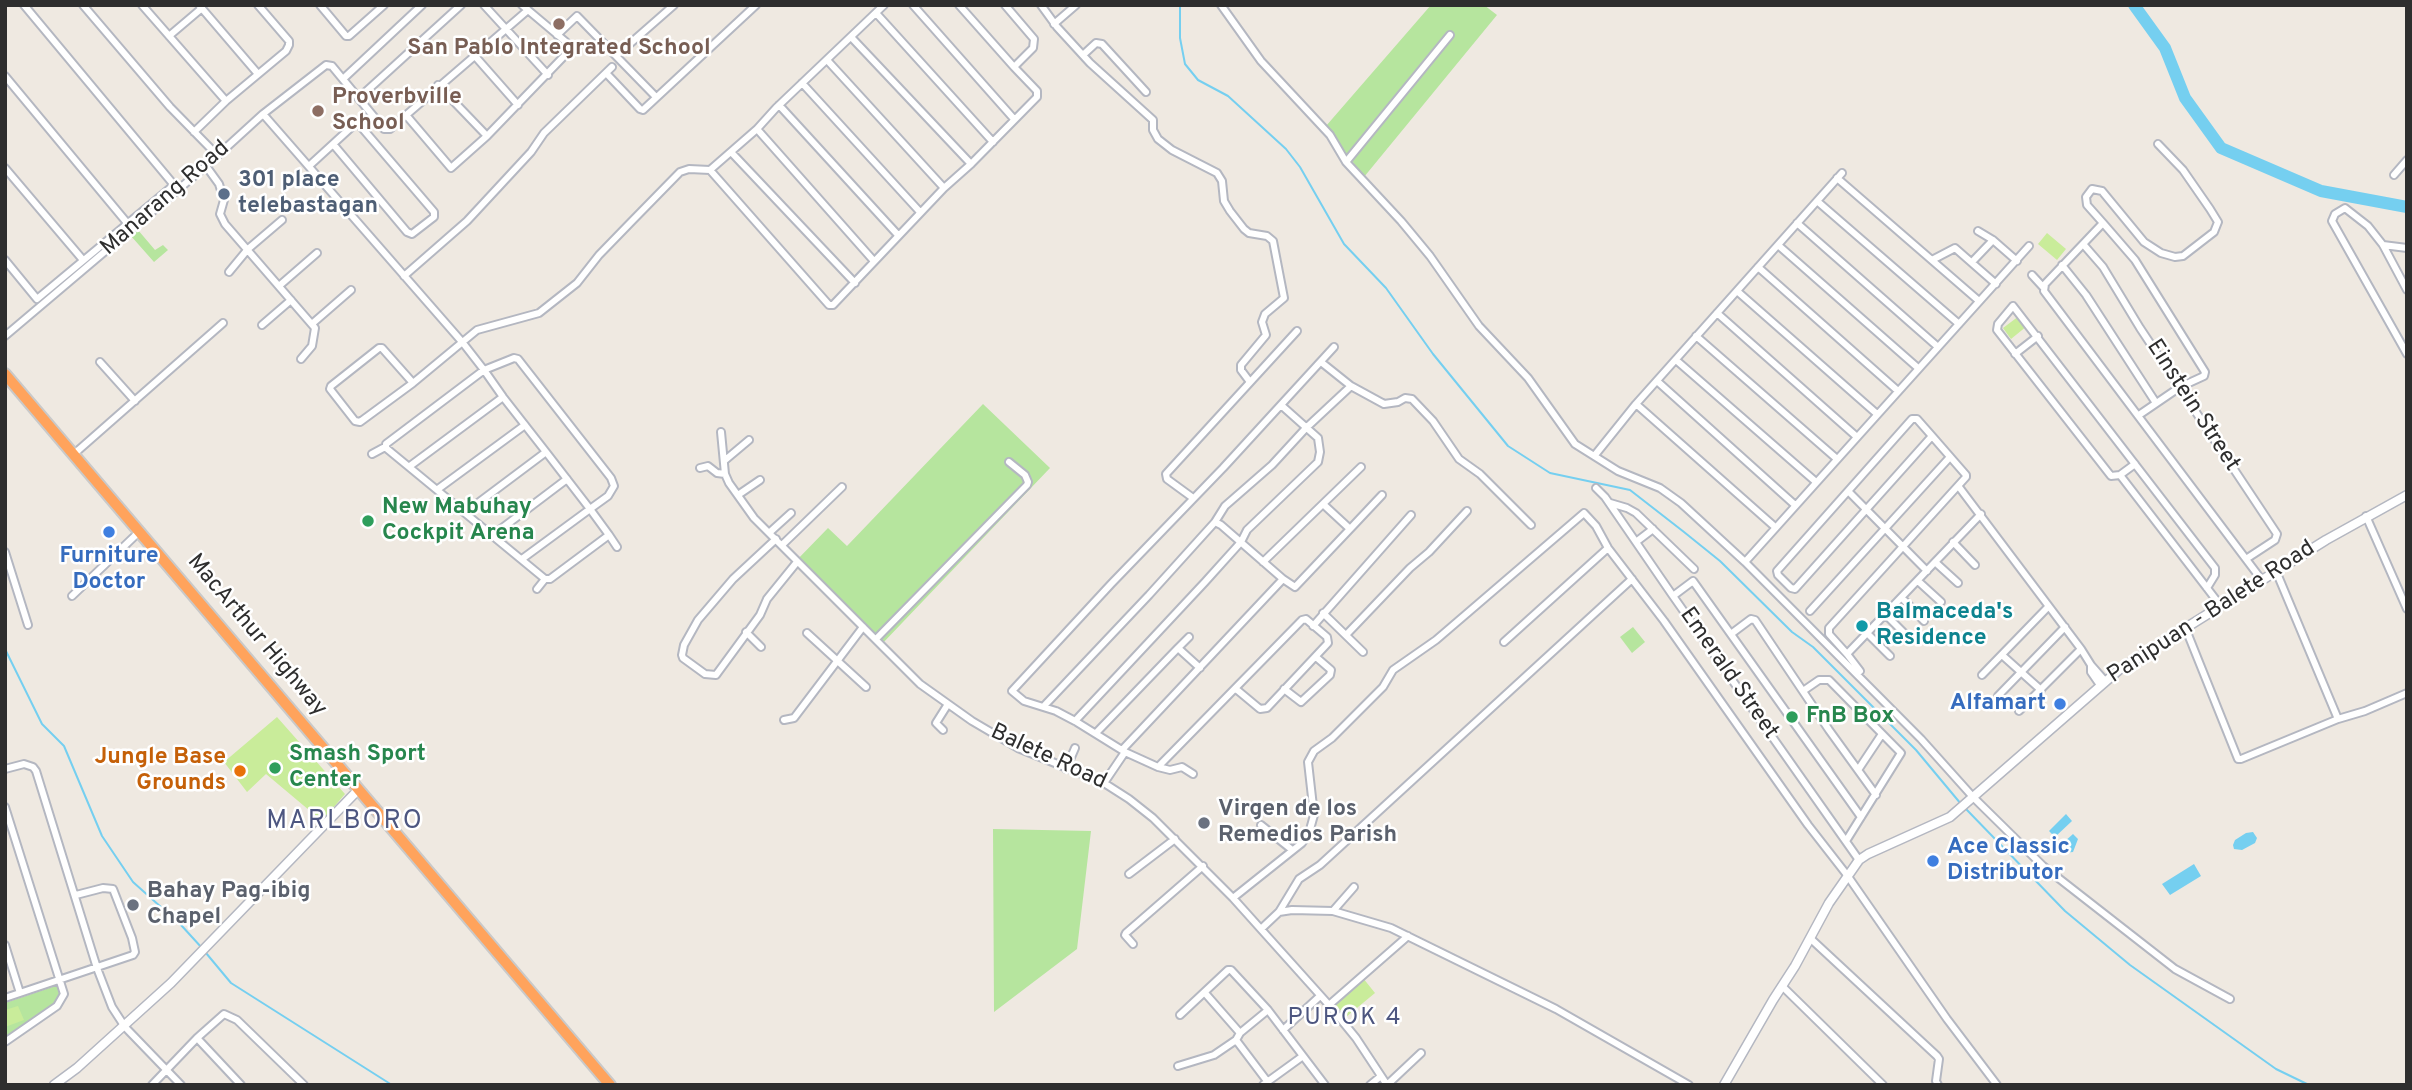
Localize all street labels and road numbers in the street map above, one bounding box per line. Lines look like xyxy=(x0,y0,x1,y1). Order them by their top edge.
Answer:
street label: Manarang Road xyxy=(96,136,236,262)
street label: Einstein Street xyxy=(2139,335,2245,477)
street label: Panipuan - Balete Road xyxy=(2103,536,2321,690)
street label: MacArthur Highway xyxy=(180,549,332,723)
street label: Emerald Street xyxy=(1672,603,1784,745)
street label: Balete Road xyxy=(986,719,1110,797)

